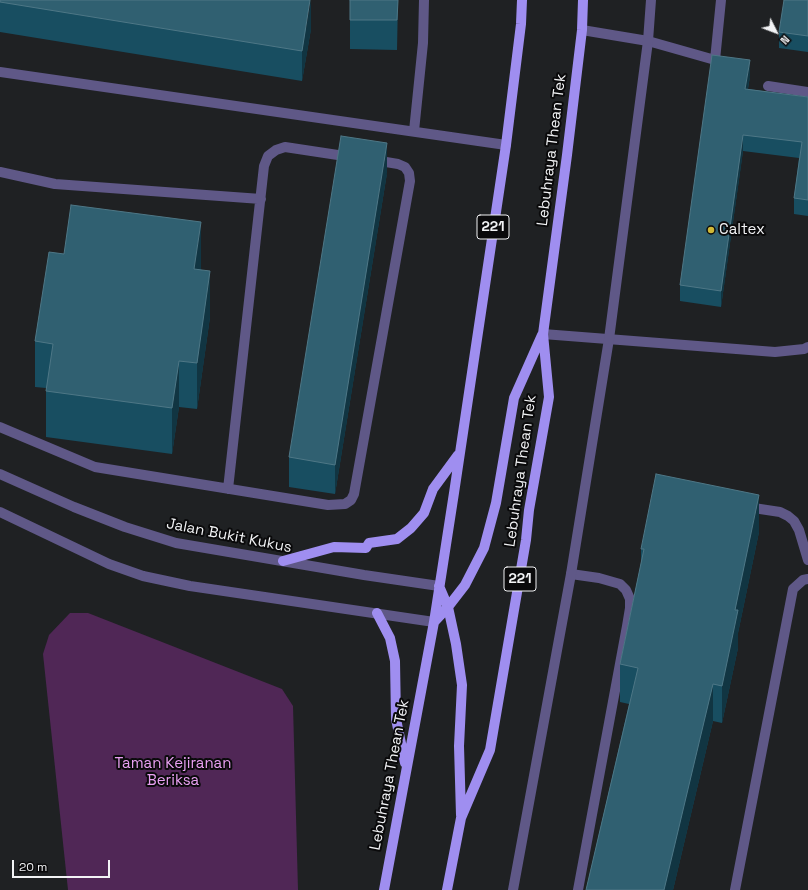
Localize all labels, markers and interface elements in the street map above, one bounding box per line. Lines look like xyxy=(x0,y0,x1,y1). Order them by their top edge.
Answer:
north arrow xyxy=(756,12,796,52)
text: N xyxy=(777,33,793,47)
street label: Lebuhraya Thean Tek xyxy=(534,73,570,227)
road number: 221 xyxy=(477,215,509,239)
place label: Caltex xyxy=(719,221,765,239)
marker: Caltex xyxy=(706,225,716,235)
street label: Lebuhraya Thean Tek xyxy=(501,394,541,548)
street label: Jalan Bukit Kukus xyxy=(165,515,293,557)
road number: 221 xyxy=(504,567,536,591)
street label: Lebuhraya Thean Tek xyxy=(367,698,413,852)
park label: Taman Kejiranan Beriksa xyxy=(115,755,231,790)
scale bar xyxy=(14,852,112,878)
text: 20 m xyxy=(19,859,47,875)

